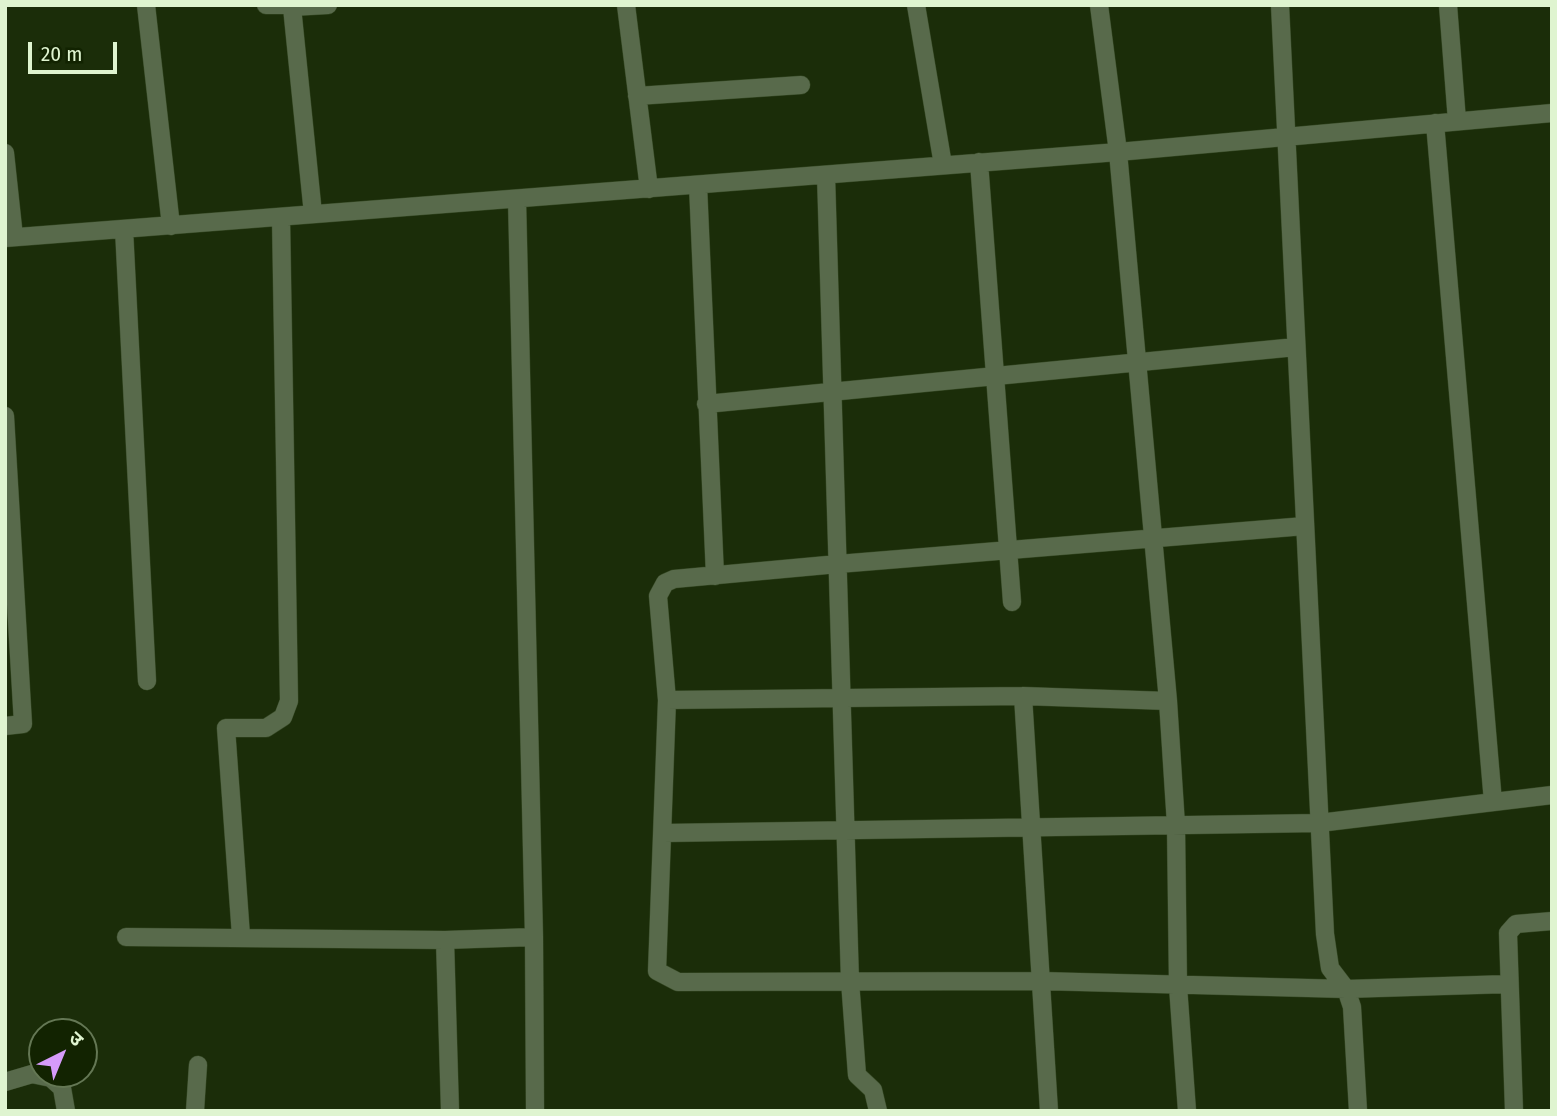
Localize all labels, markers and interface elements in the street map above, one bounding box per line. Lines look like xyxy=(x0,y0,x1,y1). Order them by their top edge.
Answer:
scale bar xyxy=(32,28,121,72)
text: 20 m xyxy=(41,41,82,67)
north arrow xyxy=(28,1018,98,1088)
text: उ xyxy=(64,1027,88,1051)

